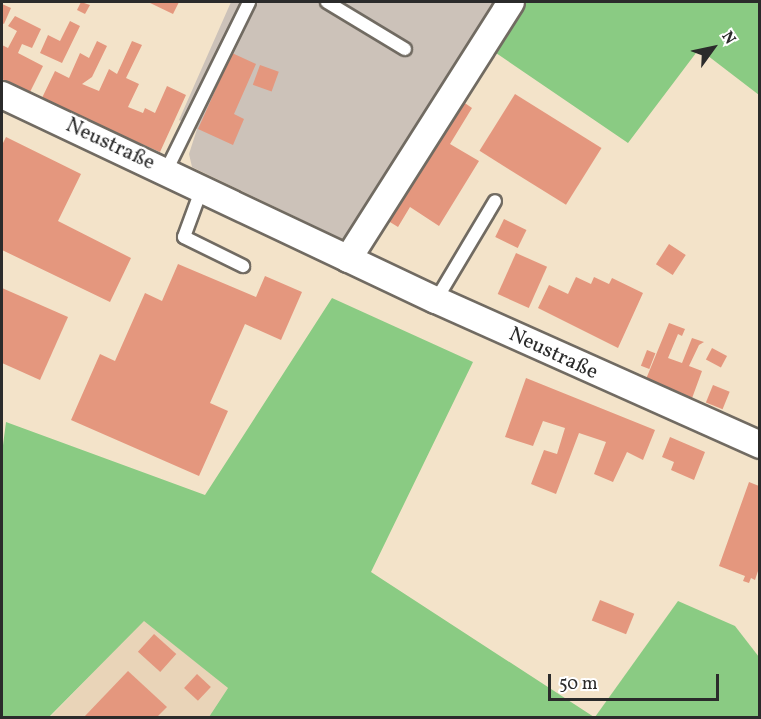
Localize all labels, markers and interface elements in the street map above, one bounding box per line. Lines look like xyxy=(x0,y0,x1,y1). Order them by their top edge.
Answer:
north arrow xyxy=(683,18,743,78)
text: N xyxy=(716,27,740,49)
street label: Neustraße xyxy=(61,113,159,177)
street label: Neustraße xyxy=(504,322,602,386)
scale bar xyxy=(551,662,722,700)
text: 50 m xyxy=(559,672,598,697)

